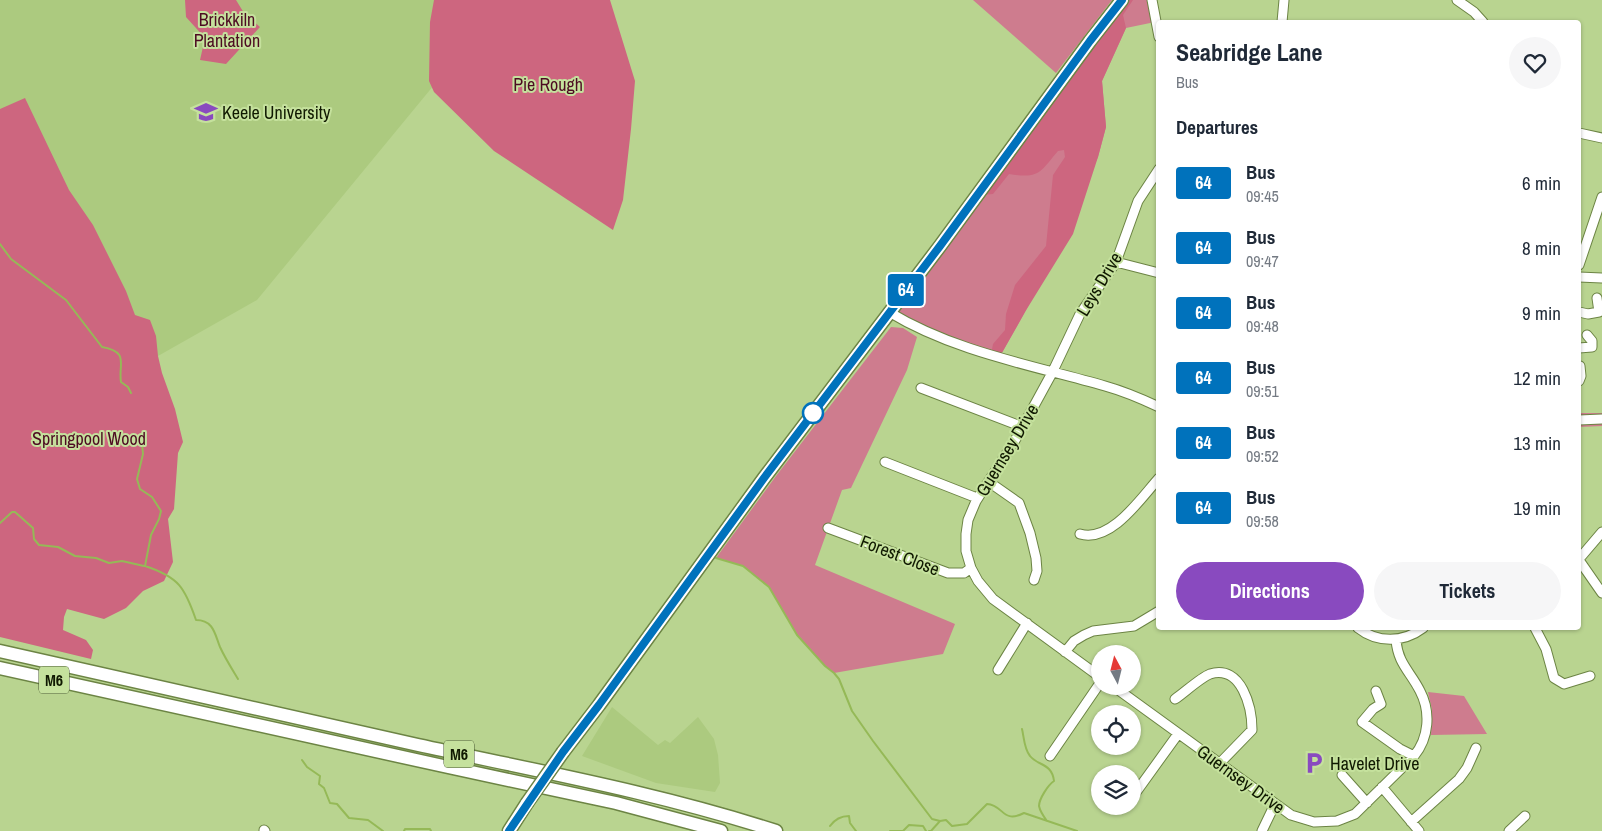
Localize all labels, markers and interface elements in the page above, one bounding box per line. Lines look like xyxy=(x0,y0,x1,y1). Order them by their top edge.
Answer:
park label: Brickkiln Plantation xyxy=(194,7,260,53)
text: Seabridge Lane xyxy=(1176,36,1323,68)
button: heart xyxy=(1509,37,1561,89)
text: Bus xyxy=(1176,71,1199,93)
park label: Pie Rough xyxy=(513,72,583,97)
school or university icon: Keele University xyxy=(193,99,219,125)
place label: Keele University xyxy=(222,100,331,125)
text: Departures xyxy=(1176,114,1258,140)
text: Bus xyxy=(1246,159,1275,185)
text: 64 xyxy=(1195,170,1212,195)
text: 6 min xyxy=(1522,170,1561,196)
text: 09:45 xyxy=(1246,185,1279,207)
text: Bus xyxy=(1246,224,1275,250)
text: 64 xyxy=(1195,235,1212,260)
text: 8 min xyxy=(1522,235,1561,261)
street label: Leys Drive xyxy=(1070,247,1128,321)
text: 09:47 xyxy=(1246,250,1279,272)
line badge: 64 xyxy=(884,274,928,306)
text: 64 xyxy=(898,277,914,302)
text: Bus xyxy=(1246,289,1275,315)
text: 64 xyxy=(1195,300,1212,325)
text: 9 min xyxy=(1522,300,1561,326)
text: 09:48 xyxy=(1246,315,1279,337)
text: Bus xyxy=(1246,354,1275,380)
text: 64 xyxy=(1195,365,1212,390)
text: 12 min xyxy=(1513,365,1561,391)
text: 09:51 xyxy=(1246,380,1279,402)
street label: Guernsey Drive xyxy=(970,399,1044,501)
unlabelled marker xyxy=(802,402,824,424)
text: Bus xyxy=(1246,419,1275,445)
park label: Springpool Wood xyxy=(32,426,146,451)
text: 64 xyxy=(1195,430,1212,455)
text: 13 min xyxy=(1513,430,1561,456)
text: 09:52 xyxy=(1246,445,1279,467)
text: Bus xyxy=(1246,484,1275,510)
text: 64 xyxy=(1195,495,1212,520)
text: 19 min xyxy=(1513,495,1561,521)
text: 09:58 xyxy=(1246,510,1279,532)
street label: Forest Close xyxy=(857,528,943,582)
button: Directions xyxy=(1176,562,1364,620)
button: Tickets xyxy=(1374,562,1561,620)
north arrow xyxy=(1091,645,1141,695)
map controls xyxy=(1091,645,1141,815)
road number: M6 xyxy=(39,666,69,694)
button: locate xyxy=(1091,705,1141,755)
street label: Guernsey Drive xyxy=(1192,739,1290,819)
road number: M6 xyxy=(444,741,474,768)
parking icon: Havelet Drive xyxy=(1301,750,1327,776)
place label: Havelet Drive xyxy=(1330,751,1419,776)
button: layers xyxy=(1091,765,1141,815)

